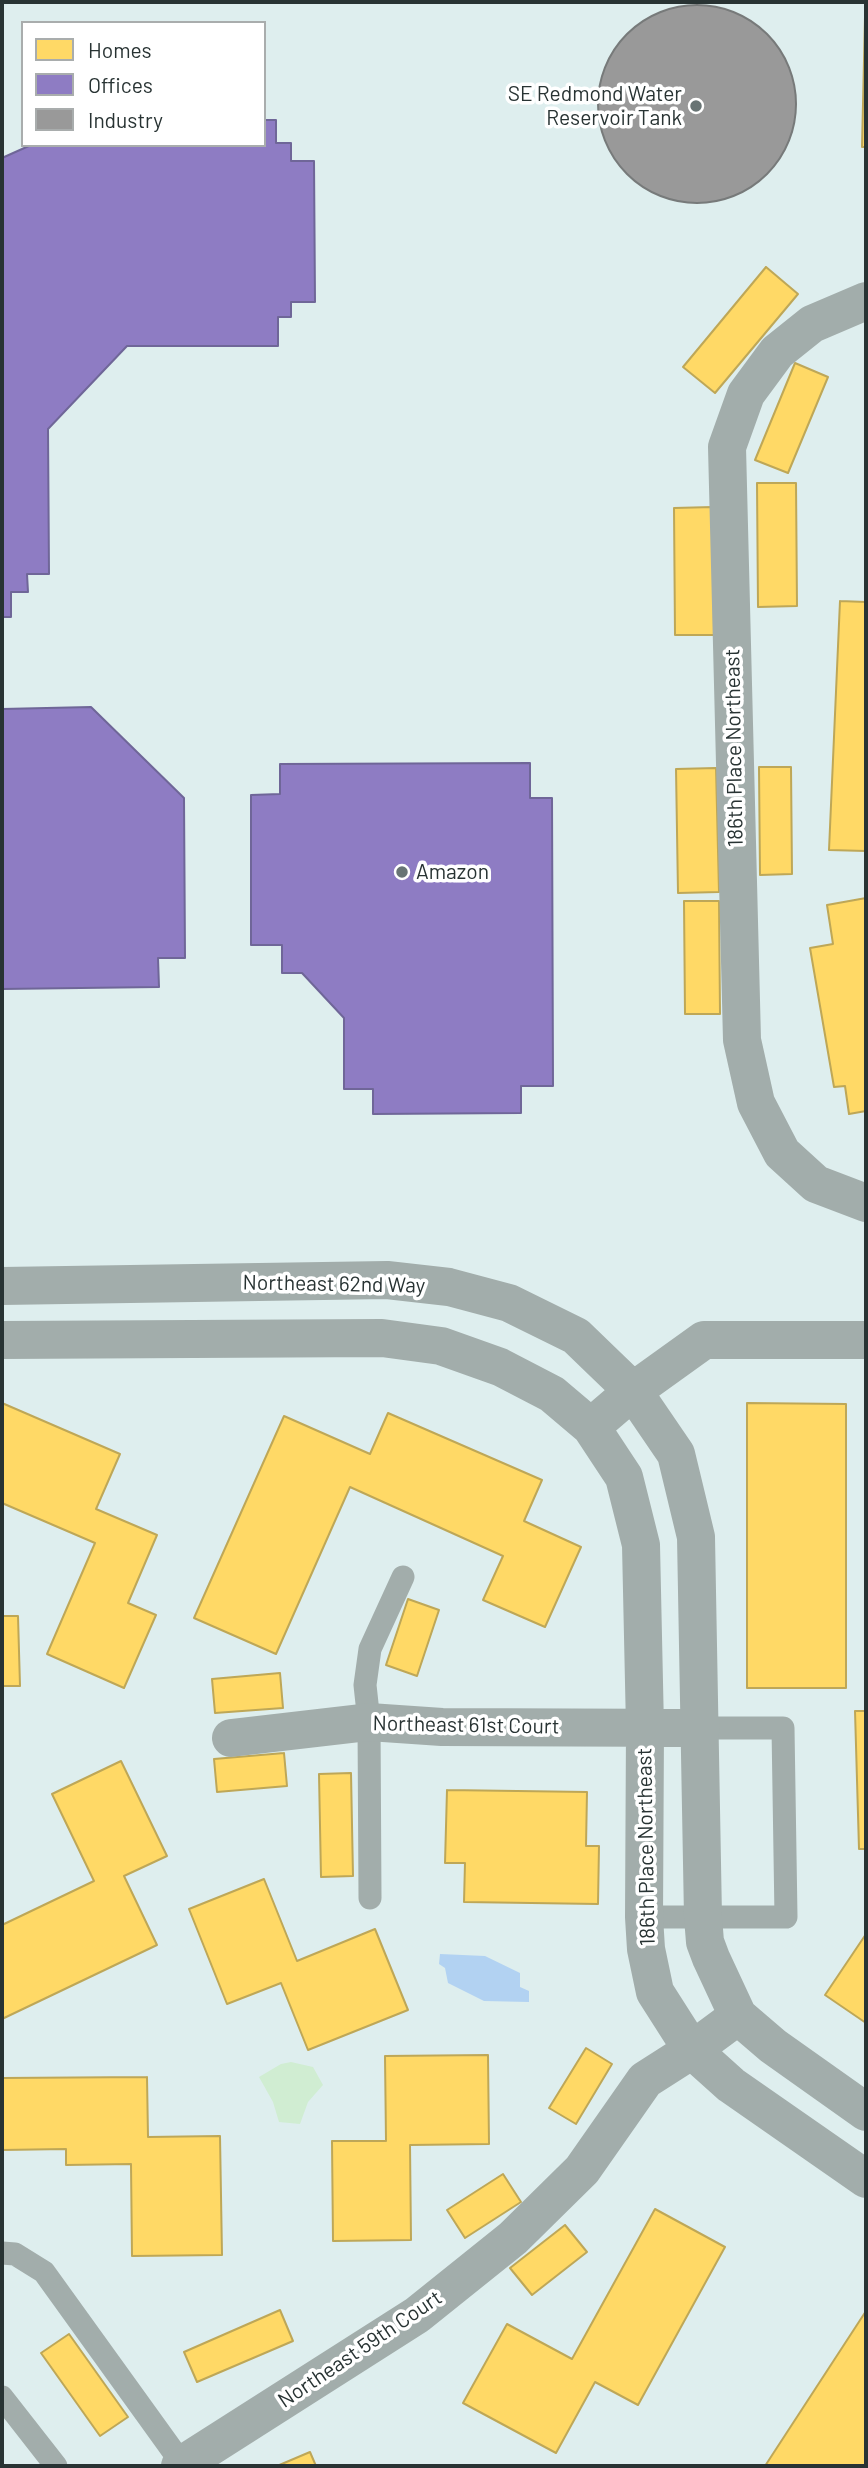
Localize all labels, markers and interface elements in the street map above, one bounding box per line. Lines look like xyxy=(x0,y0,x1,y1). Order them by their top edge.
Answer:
legend xyxy=(21,21,266,147)
text: Homes xyxy=(88,37,152,62)
text: Offices xyxy=(88,72,153,97)
place label: SE Redmond Water Reservoir Tank xyxy=(508,81,682,131)
marker: SE Redmond Water Reservoir Tank xyxy=(688,98,704,114)
text: Industry xyxy=(88,107,163,132)
street label: 186th Place Northeast xyxy=(720,649,748,847)
place label: Amazon xyxy=(416,859,489,885)
marker: Amazon xyxy=(394,864,410,880)
street label: Northeast 62nd Way xyxy=(242,1270,426,1298)
street label: Northeast 61st Court xyxy=(372,1711,560,1739)
street label: 186th Place Northeast xyxy=(632,1748,660,1946)
street label: Northeast 59th Court xyxy=(273,2285,447,2413)

